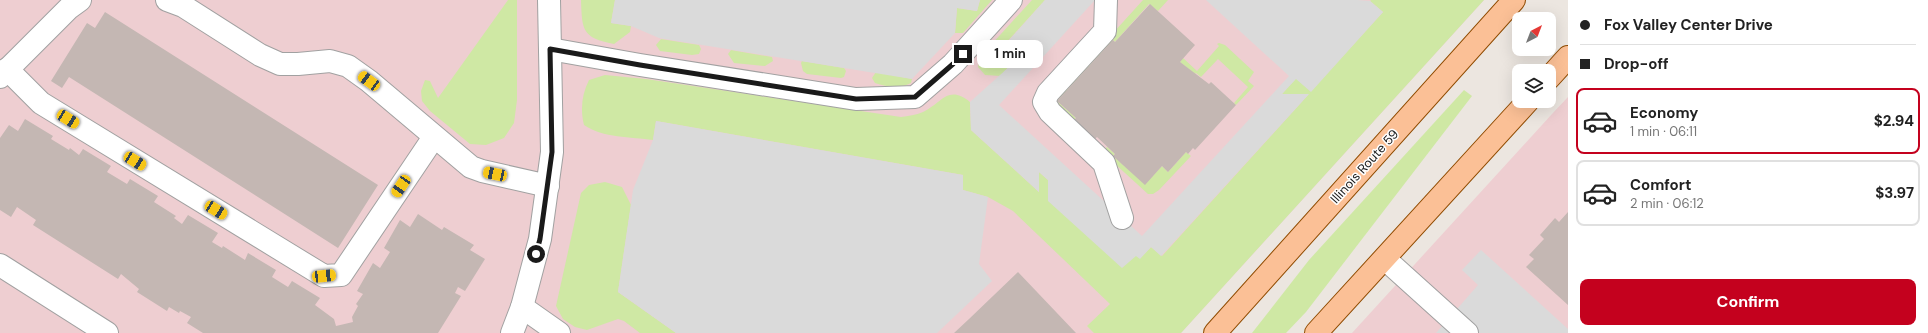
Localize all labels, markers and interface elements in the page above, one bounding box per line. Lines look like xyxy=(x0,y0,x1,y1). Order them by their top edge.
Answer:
north arrow xyxy=(1512,12,1556,56)
map controls xyxy=(1512,12,1556,108)
text: Fox Valley Center Drive xyxy=(1604,15,1773,35)
callout: 1 min xyxy=(977,40,1043,68)
route end xyxy=(954,45,972,63)
text: 1 min xyxy=(994,45,1026,62)
text: Drop-off xyxy=(1604,54,1669,74)
button: layers xyxy=(1512,64,1556,108)
car xyxy=(356,69,382,93)
icon: car xyxy=(1582,103,1618,139)
text: Economy xyxy=(1630,103,1698,123)
car xyxy=(55,108,81,130)
text: $2.94 xyxy=(1874,111,1914,131)
text: 1 min · 06:11 xyxy=(1630,123,1697,140)
street label: Illinois Route 59 xyxy=(1327,126,1402,207)
car xyxy=(122,150,148,172)
car xyxy=(482,166,508,182)
car xyxy=(389,173,413,199)
icon: car xyxy=(1582,175,1618,211)
text: Comfort xyxy=(1630,175,1691,195)
text: $3.97 xyxy=(1875,183,1914,203)
text: 2 min · 06:12 xyxy=(1630,195,1704,212)
car xyxy=(203,199,229,221)
route start xyxy=(527,245,545,263)
car xyxy=(311,269,337,283)
button: Confirm xyxy=(1580,279,1916,325)

